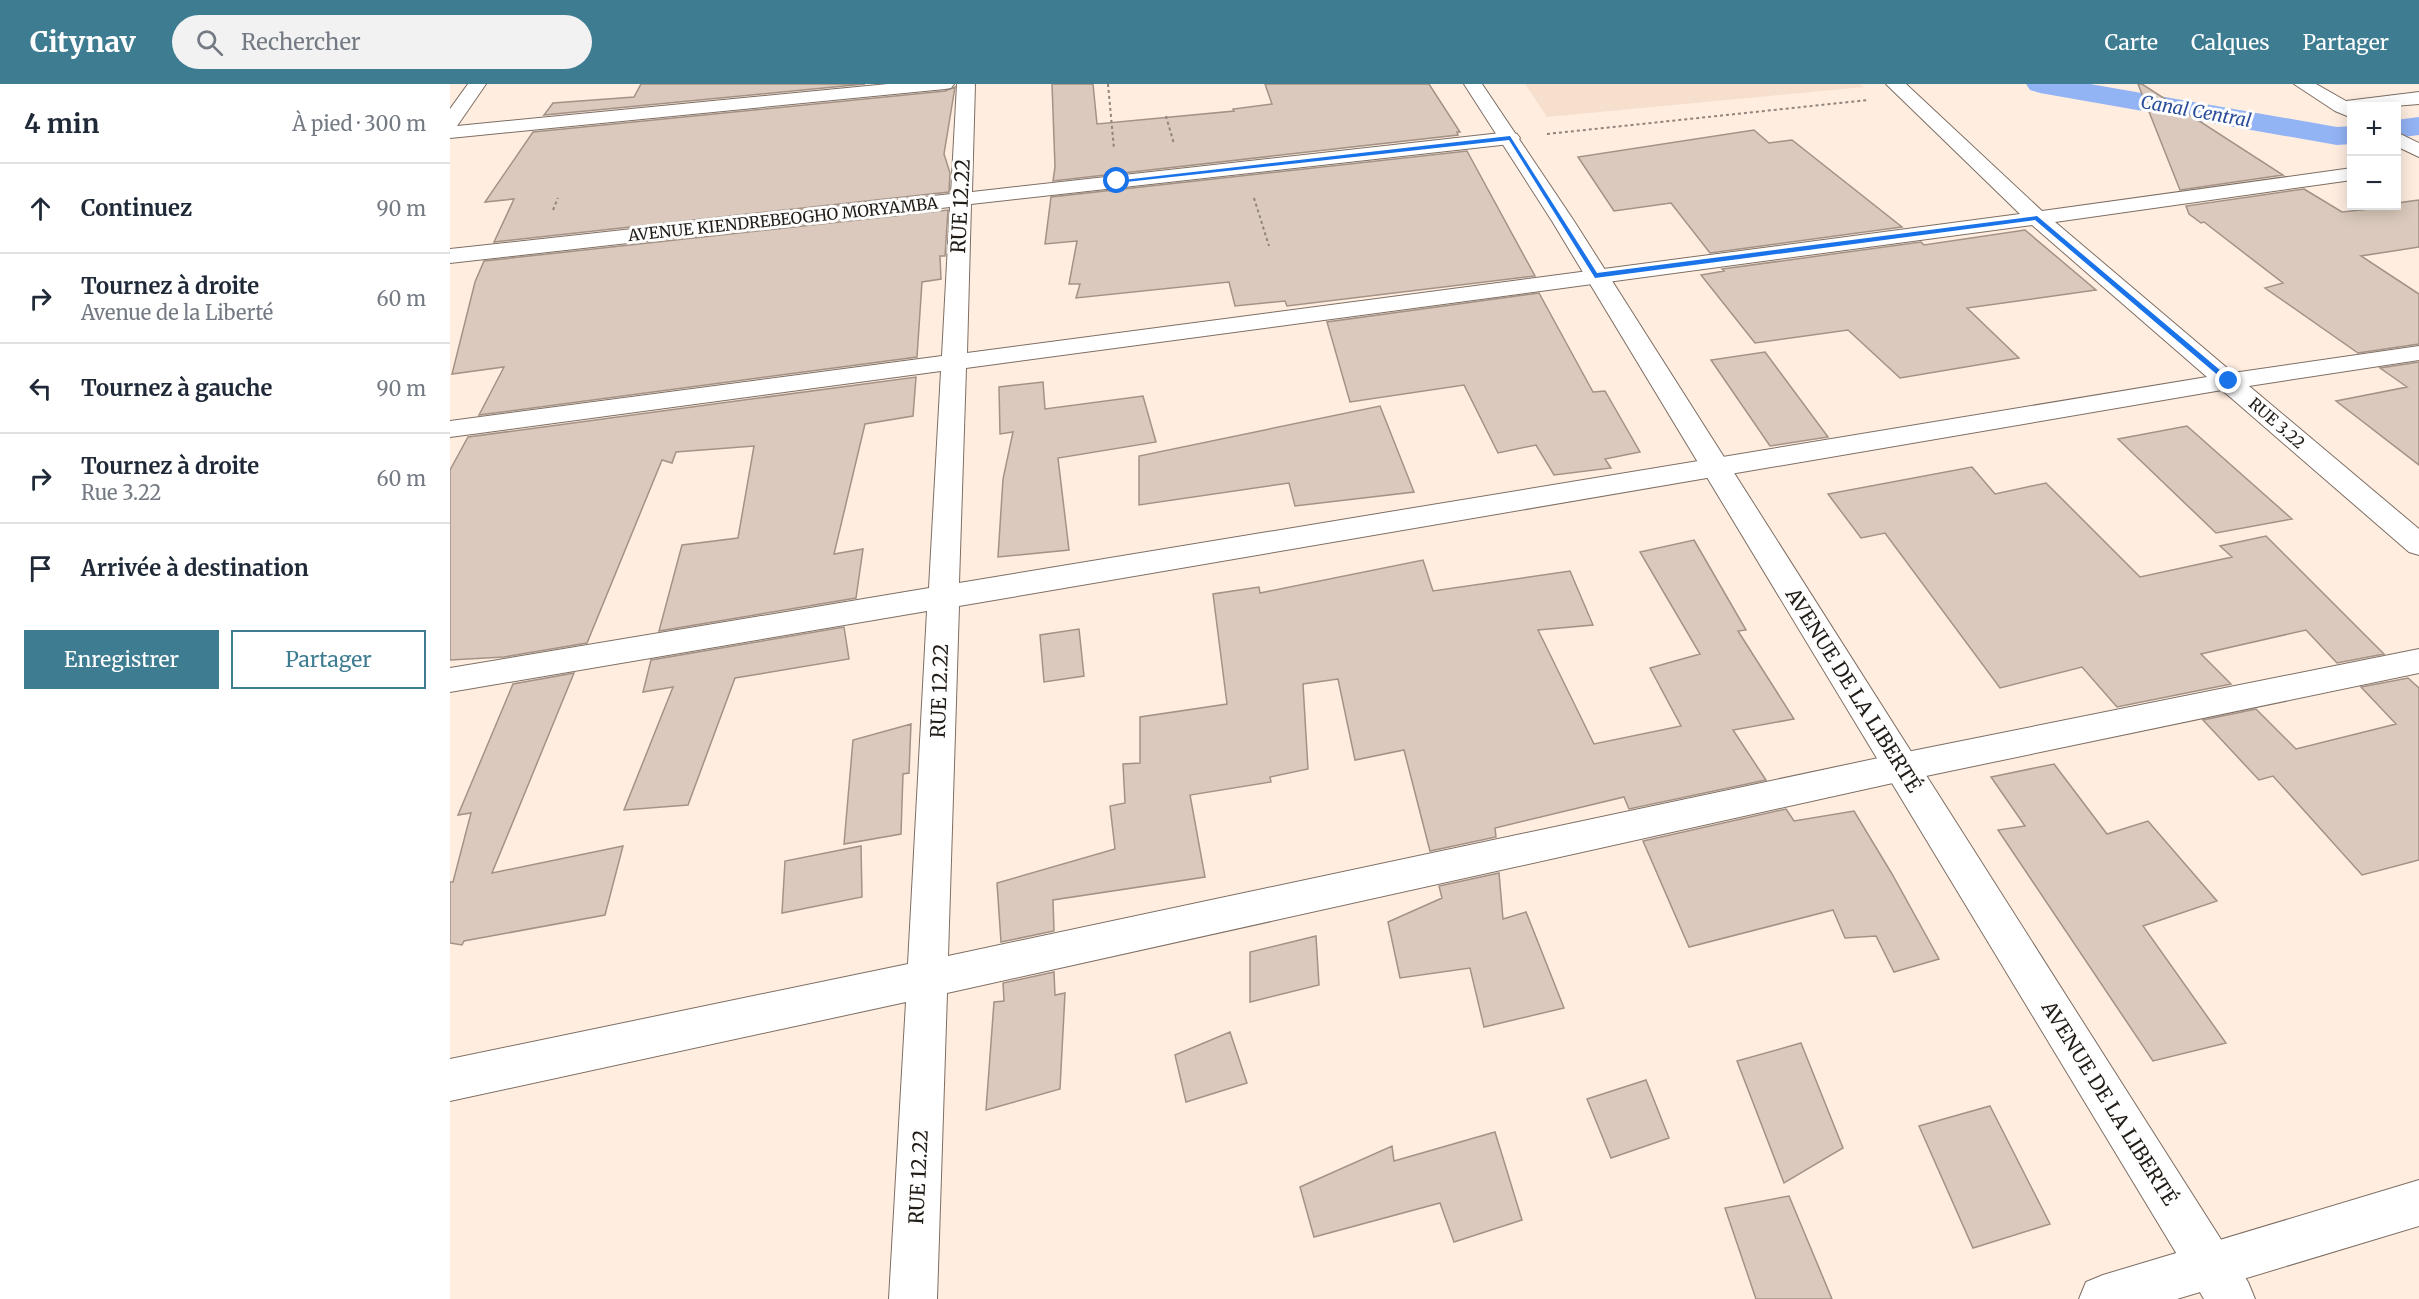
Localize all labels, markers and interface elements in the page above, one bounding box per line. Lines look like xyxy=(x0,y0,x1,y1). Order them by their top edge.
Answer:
search box xyxy=(172,15,592,69)
text: Citynav xyxy=(30,24,136,60)
icon: search xyxy=(193,26,226,59)
text: Rechercher xyxy=(241,28,361,56)
text: Carte xyxy=(2105,29,2158,56)
text: Calques xyxy=(2191,29,2270,56)
text: Partager xyxy=(2303,29,2389,56)
water label: Canal Central xyxy=(2139,90,2253,132)
map controls xyxy=(2347,102,2401,210)
button: + xyxy=(2347,102,2401,156)
text: 4 min xyxy=(24,107,99,140)
text: À pied · 300 m xyxy=(292,111,426,136)
button: − xyxy=(2347,156,2401,210)
street label: RUE 12.22 xyxy=(945,158,975,254)
route start xyxy=(1103,167,1129,193)
icon: ahead xyxy=(24,192,57,225)
street label: AVENUE KIENDREBEOGHO MORYAMBA xyxy=(626,193,940,245)
text: Continuez xyxy=(81,194,192,222)
text: 90 m xyxy=(376,196,426,221)
text: Tournez à droite xyxy=(81,272,259,300)
icon: right xyxy=(24,282,57,315)
text: 60 m xyxy=(376,286,426,311)
text: Avenue de la Liberté xyxy=(81,300,273,325)
route end xyxy=(2215,367,2241,393)
icon: left xyxy=(24,372,57,405)
text: Tournez à gauche xyxy=(81,374,272,402)
text: 90 m xyxy=(376,376,426,401)
street label: RUE 3.22 xyxy=(2245,393,2309,453)
text: Tournez à droite xyxy=(81,452,259,480)
icon: right xyxy=(24,462,57,495)
text: 60 m xyxy=(376,466,426,491)
text: Rue 3.22 xyxy=(81,480,162,505)
icon: arrive xyxy=(24,552,57,585)
text: Arrivée à destination xyxy=(81,554,309,582)
street label: AVENUE DE LA LIBERTÉ xyxy=(1780,581,1929,797)
button: Enregistrer xyxy=(24,630,219,689)
button: Partager xyxy=(231,630,426,689)
street label: RUE 12.22 xyxy=(925,643,953,739)
street label: AVENUE DE LA LIBERTÉ xyxy=(2036,994,2185,1210)
street label: RUE 12.22 xyxy=(903,1129,933,1225)

